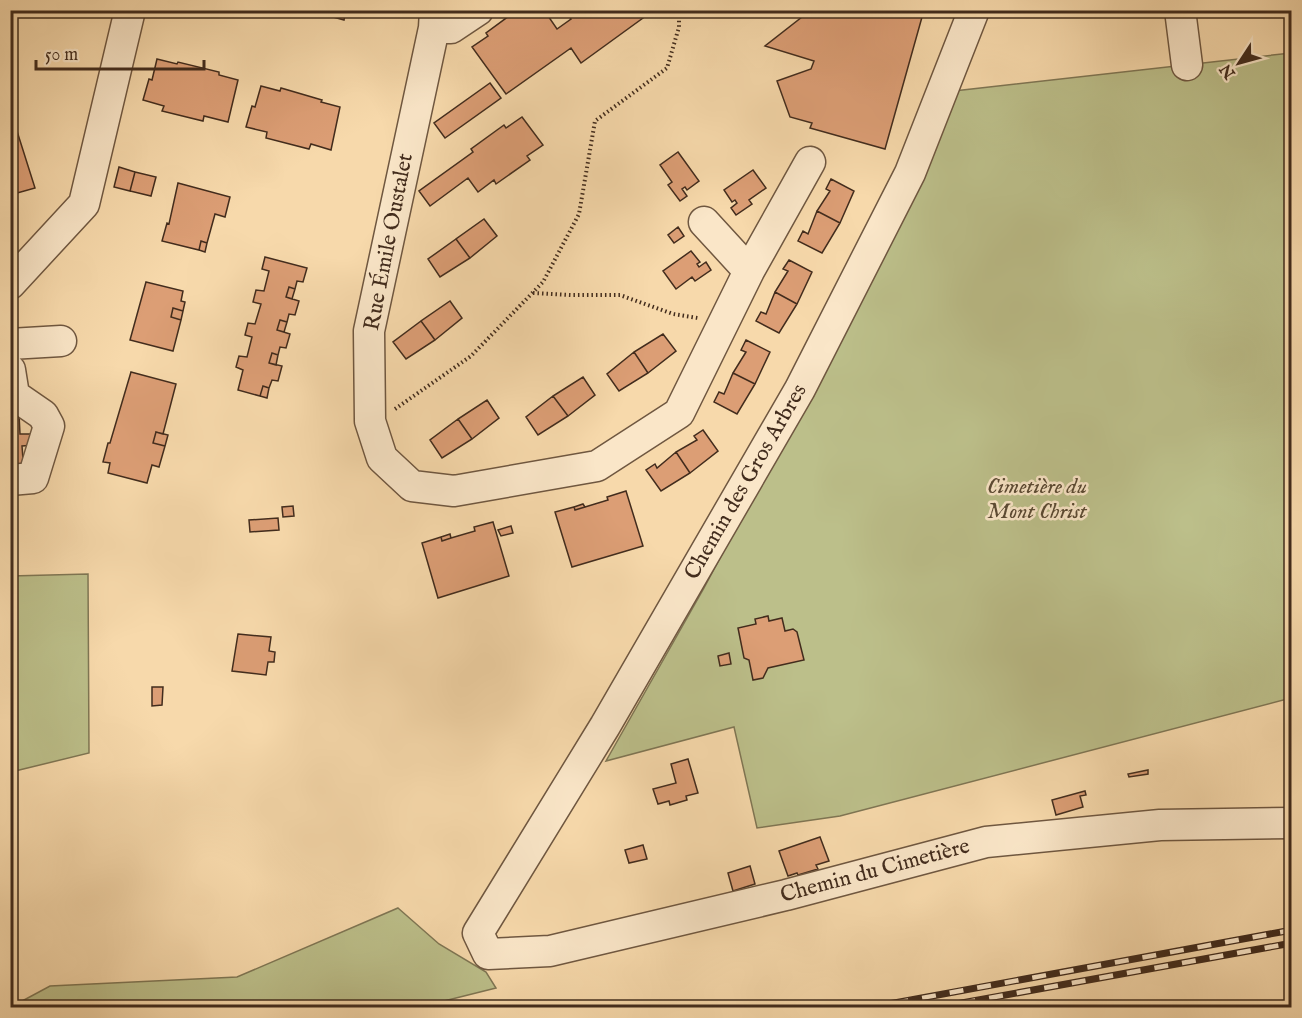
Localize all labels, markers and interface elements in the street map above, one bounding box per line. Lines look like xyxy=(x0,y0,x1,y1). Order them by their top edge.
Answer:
scale bar xyxy=(36,33,204,71)
north arrow xyxy=(1209,33,1269,93)
text: 50 m xyxy=(45,44,78,67)
text: N xyxy=(1216,59,1241,83)
street label: Rue Émile Oustalet xyxy=(358,151,420,333)
street label: Chemin des Gros Arbres xyxy=(678,379,814,585)
park label: Cimetière du Mont Christ xyxy=(987,473,1088,526)
street label: Chemin du Cimetière xyxy=(777,832,973,910)

